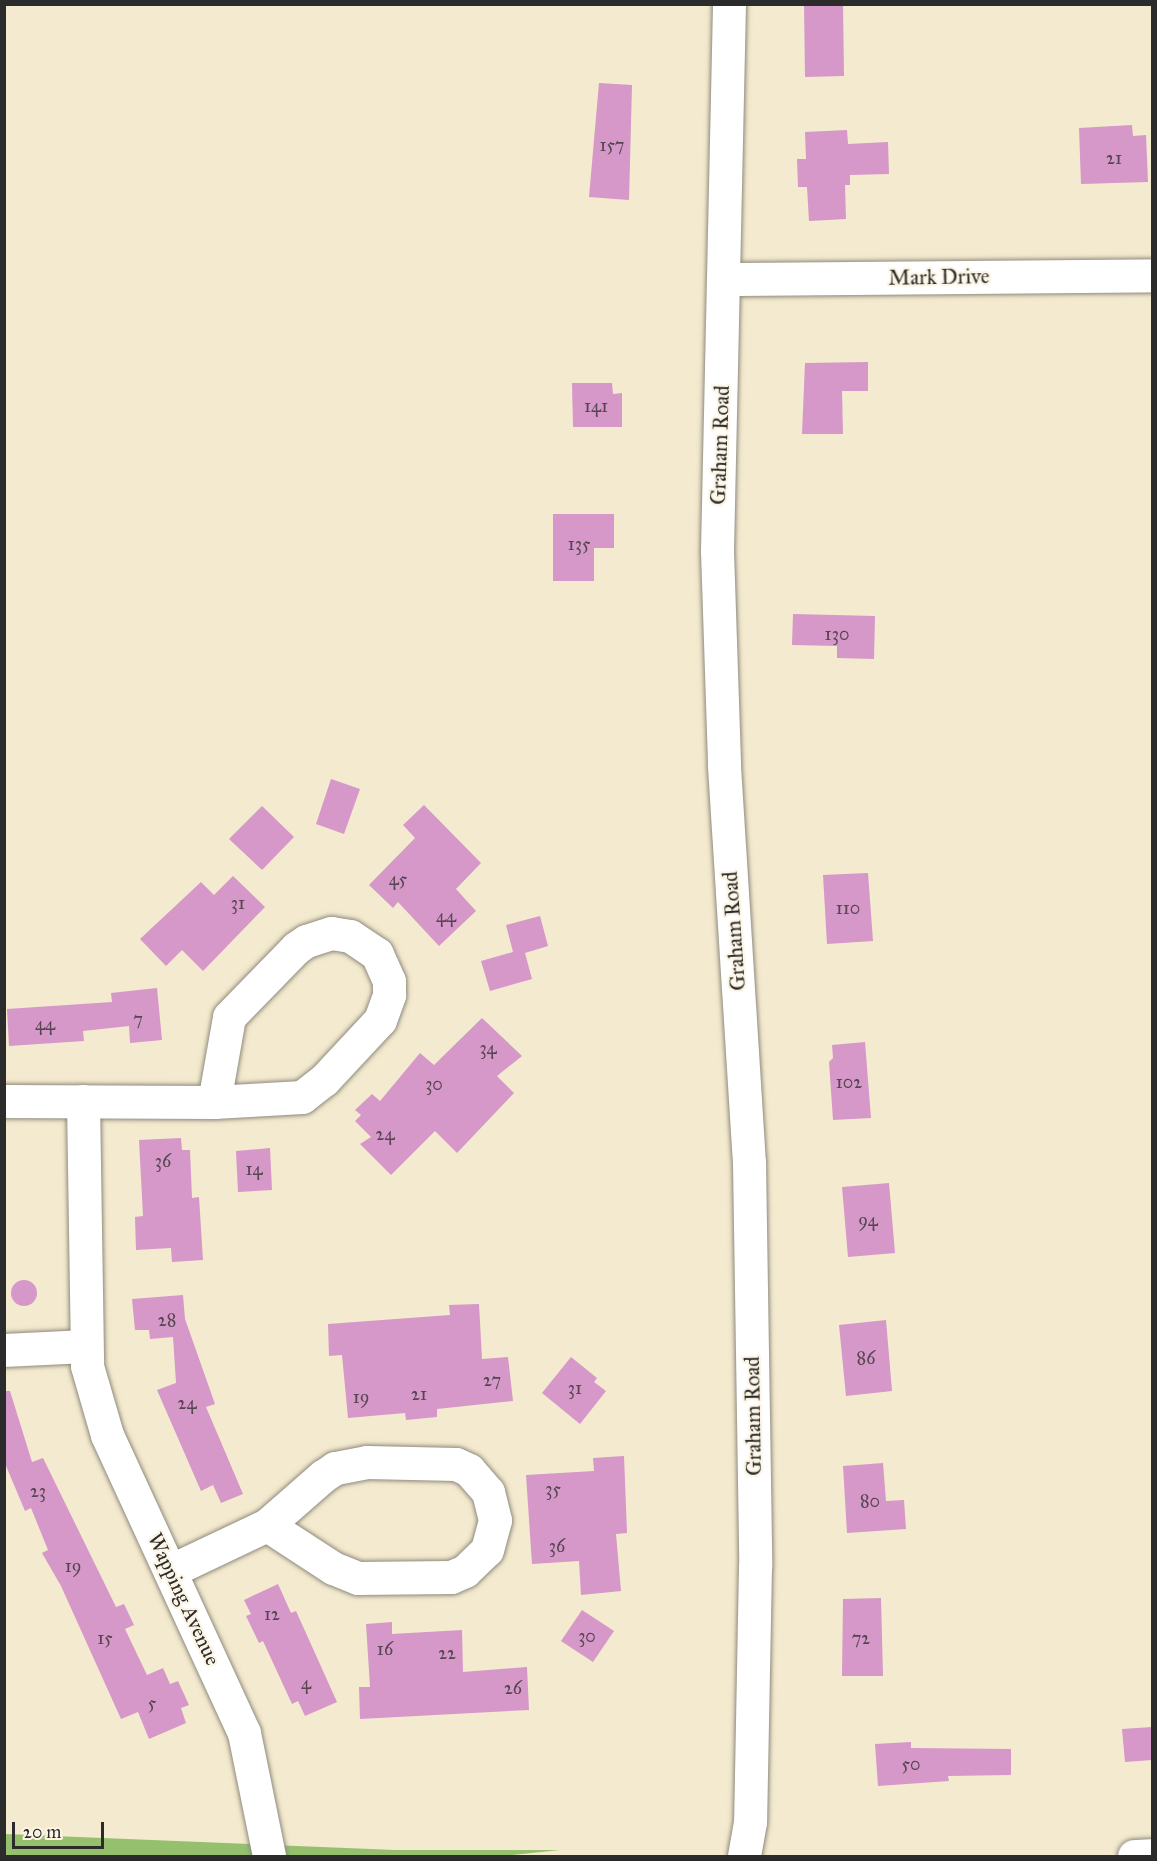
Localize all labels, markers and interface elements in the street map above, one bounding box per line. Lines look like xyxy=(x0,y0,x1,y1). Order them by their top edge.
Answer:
house number: 157 xyxy=(600,134,624,156)
house number: 21 xyxy=(1106,147,1122,169)
street label: Mark Drive xyxy=(888,264,990,290)
street label: Graham Road xyxy=(705,385,735,505)
house number: 141 xyxy=(584,395,608,417)
house number: 135 xyxy=(568,533,590,555)
house number: 130 xyxy=(825,623,849,645)
house number: 45 xyxy=(389,868,407,890)
street label: Graham Road xyxy=(717,870,751,992)
house number: 31 xyxy=(231,892,245,914)
house number: 110 xyxy=(836,897,860,919)
house number: 44 xyxy=(436,905,456,927)
house number: 7 xyxy=(133,1008,143,1030)
house number: 44 xyxy=(35,1013,55,1035)
house number: 34 xyxy=(479,1037,497,1059)
house number: 102 xyxy=(836,1071,862,1093)
house number: 30 xyxy=(425,1073,443,1095)
house number: 24 xyxy=(376,1123,394,1145)
house number: 36 xyxy=(155,1150,171,1172)
house number: 14 xyxy=(245,1158,263,1180)
house number: 94 xyxy=(858,1209,878,1231)
house number: 28 xyxy=(158,1309,176,1331)
house number: 86 xyxy=(857,1347,875,1369)
street label: Graham Road xyxy=(739,1356,767,1476)
house number: 27 xyxy=(483,1369,501,1391)
house number: 31 xyxy=(568,1377,582,1399)
house number: 21 xyxy=(411,1383,427,1405)
house number: 19 xyxy=(353,1386,369,1408)
house number: 24 xyxy=(178,1392,196,1414)
house number: 35 xyxy=(545,1478,561,1500)
house number: 23 xyxy=(30,1480,46,1502)
house number: 80 xyxy=(860,1490,880,1512)
street label: Wapping Avenue xyxy=(142,1529,226,1669)
house number: 36 xyxy=(549,1535,565,1557)
house number: 19 xyxy=(65,1555,81,1577)
house number: 12 xyxy=(264,1603,280,1625)
house number: 30 xyxy=(578,1625,596,1647)
house number: 15 xyxy=(97,1627,113,1649)
house number: 72 xyxy=(852,1627,870,1649)
house number: 16 xyxy=(377,1638,393,1660)
house number: 22 xyxy=(438,1642,456,1664)
house number: 4 xyxy=(301,1672,311,1694)
house number: 26 xyxy=(504,1677,522,1699)
house number: 5 xyxy=(148,1692,156,1714)
house number: 50 xyxy=(902,1753,920,1775)
scale bar xyxy=(15,1810,106,1848)
text: 20 m xyxy=(23,1821,61,1843)

